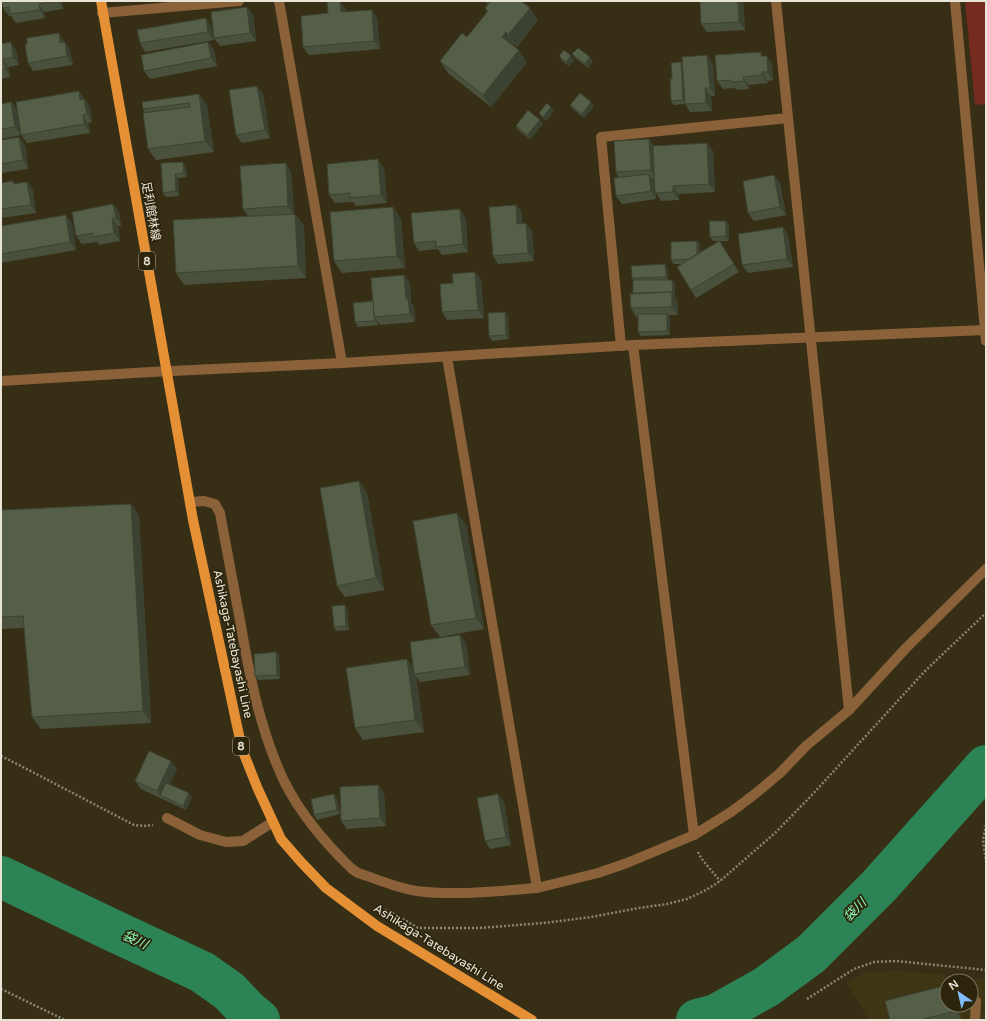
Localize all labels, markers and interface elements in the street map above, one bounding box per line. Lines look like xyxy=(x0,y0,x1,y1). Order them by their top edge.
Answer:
street label: 足利館林線 xyxy=(139,180,163,242)
road number: 8 xyxy=(139,252,155,270)
street label: Ashikaga-Tatebayashi Line xyxy=(210,569,256,720)
road number: 8 xyxy=(233,737,249,755)
water label: 袋川 xyxy=(840,894,871,925)
street label: Ashikaga-Tatebayashi Line xyxy=(371,901,507,993)
water label: 袋川 xyxy=(120,927,152,954)
north arrow xyxy=(939,973,979,1013)
text: N xyxy=(946,977,961,993)

